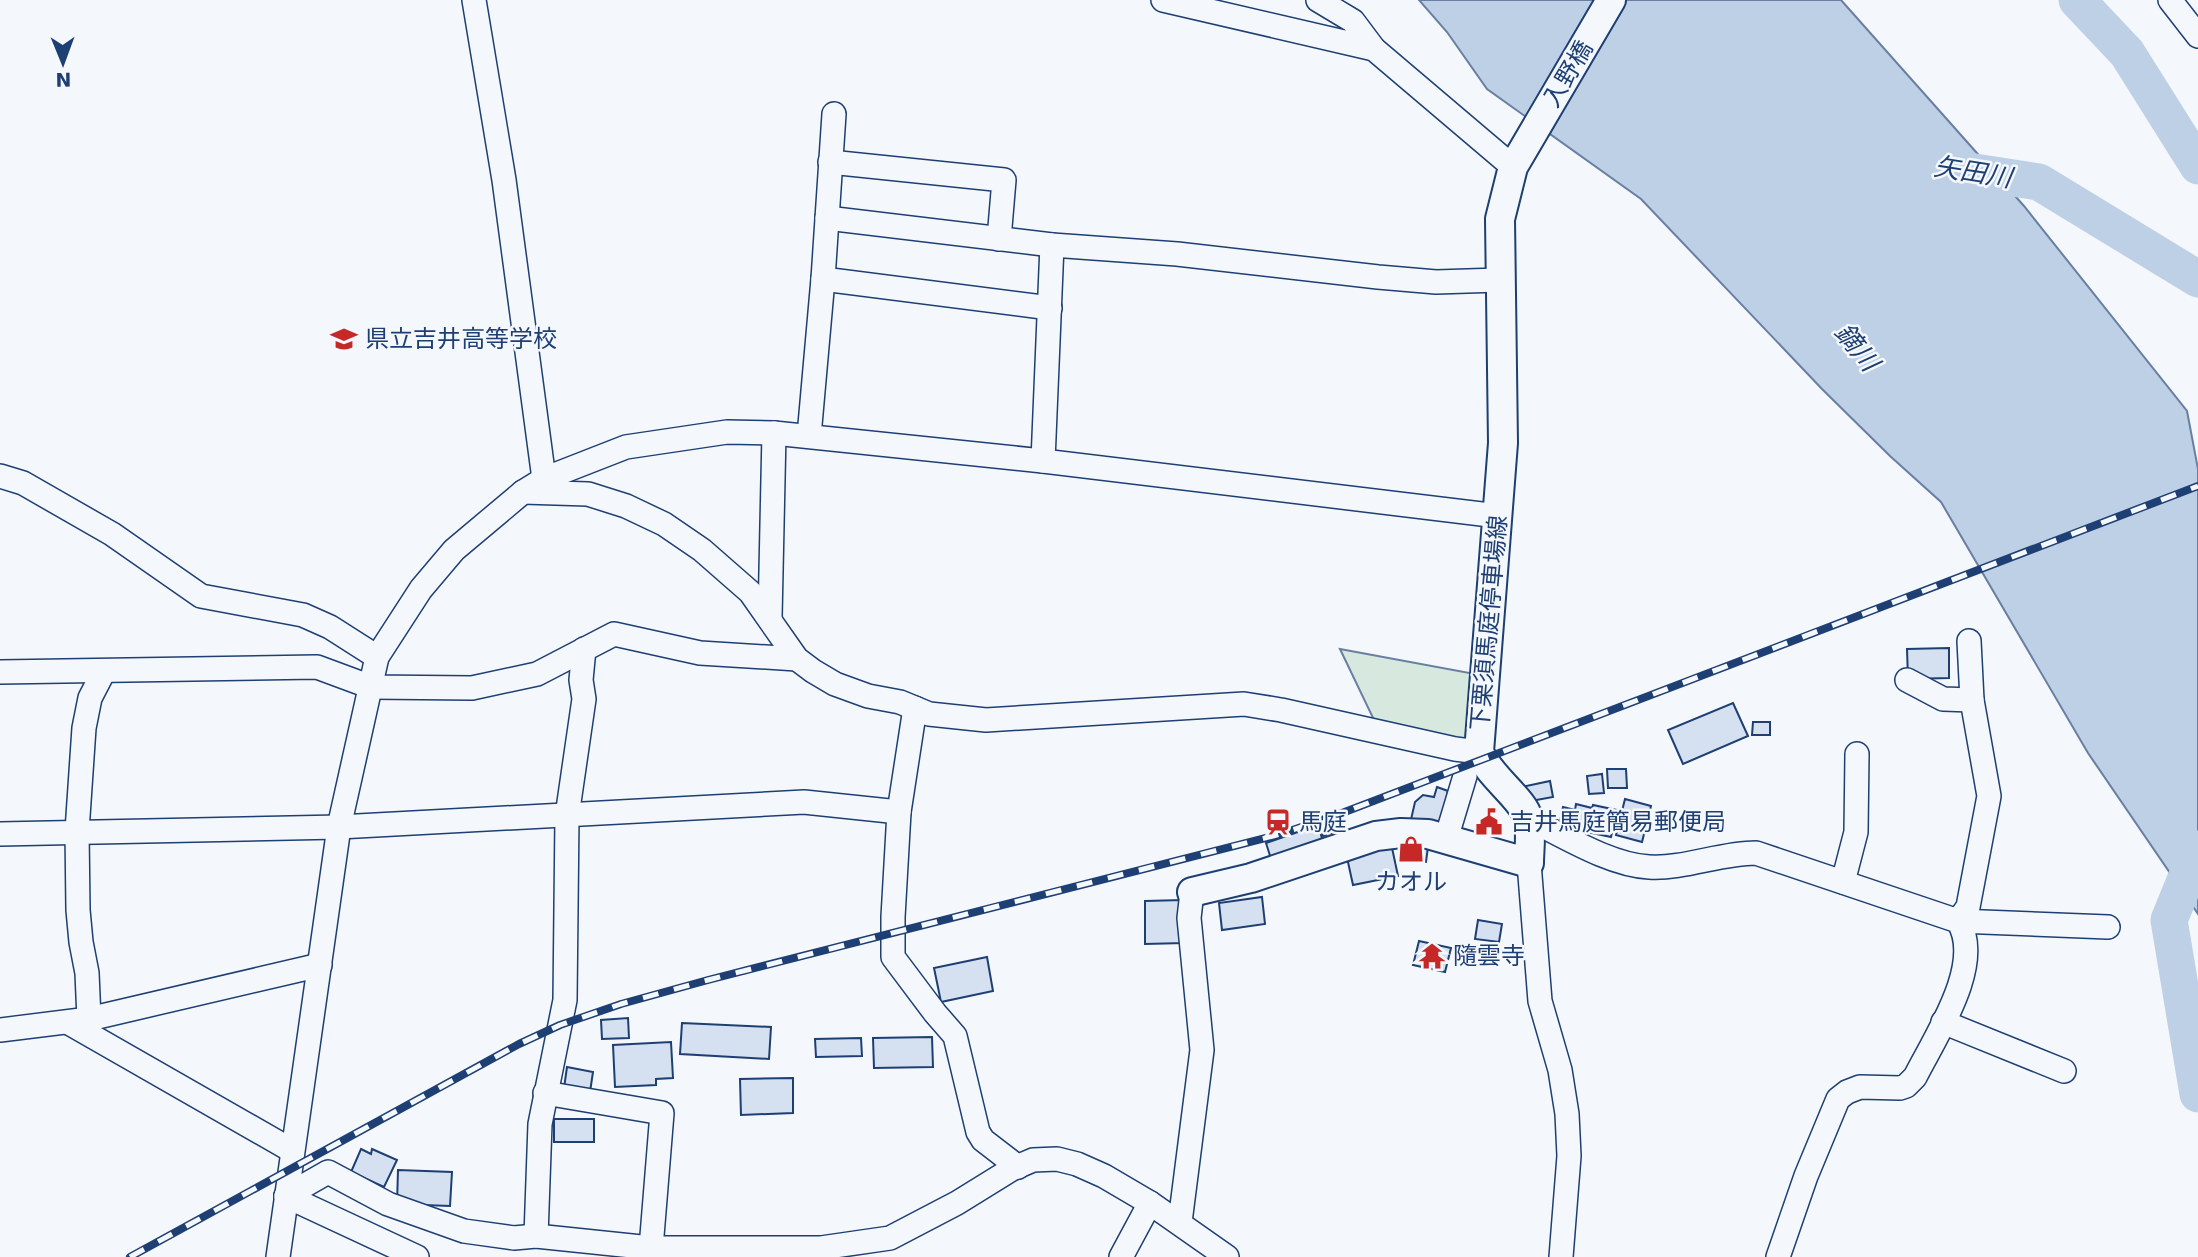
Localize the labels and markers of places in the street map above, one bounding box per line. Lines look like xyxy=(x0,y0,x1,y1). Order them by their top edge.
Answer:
school or university icon: 県立吉井高等学校 xyxy=(329,324,359,354)
place label: 県立吉井高等学校 xyxy=(365,325,557,353)
station icon: 馬庭 xyxy=(1263,807,1293,837)
public building icon: 吉井馬庭簡易郵便局 xyxy=(1474,807,1504,837)
place label: 馬庭 xyxy=(1299,808,1347,836)
place label: 吉井馬庭簡易郵便局 xyxy=(1510,808,1726,836)
shop icon: カオル xyxy=(1396,834,1426,864)
place label: カオル xyxy=(1375,868,1447,896)
temple icon: 隨雲寺 xyxy=(1417,941,1447,971)
place label: 隨雲寺 xyxy=(1453,942,1525,970)

